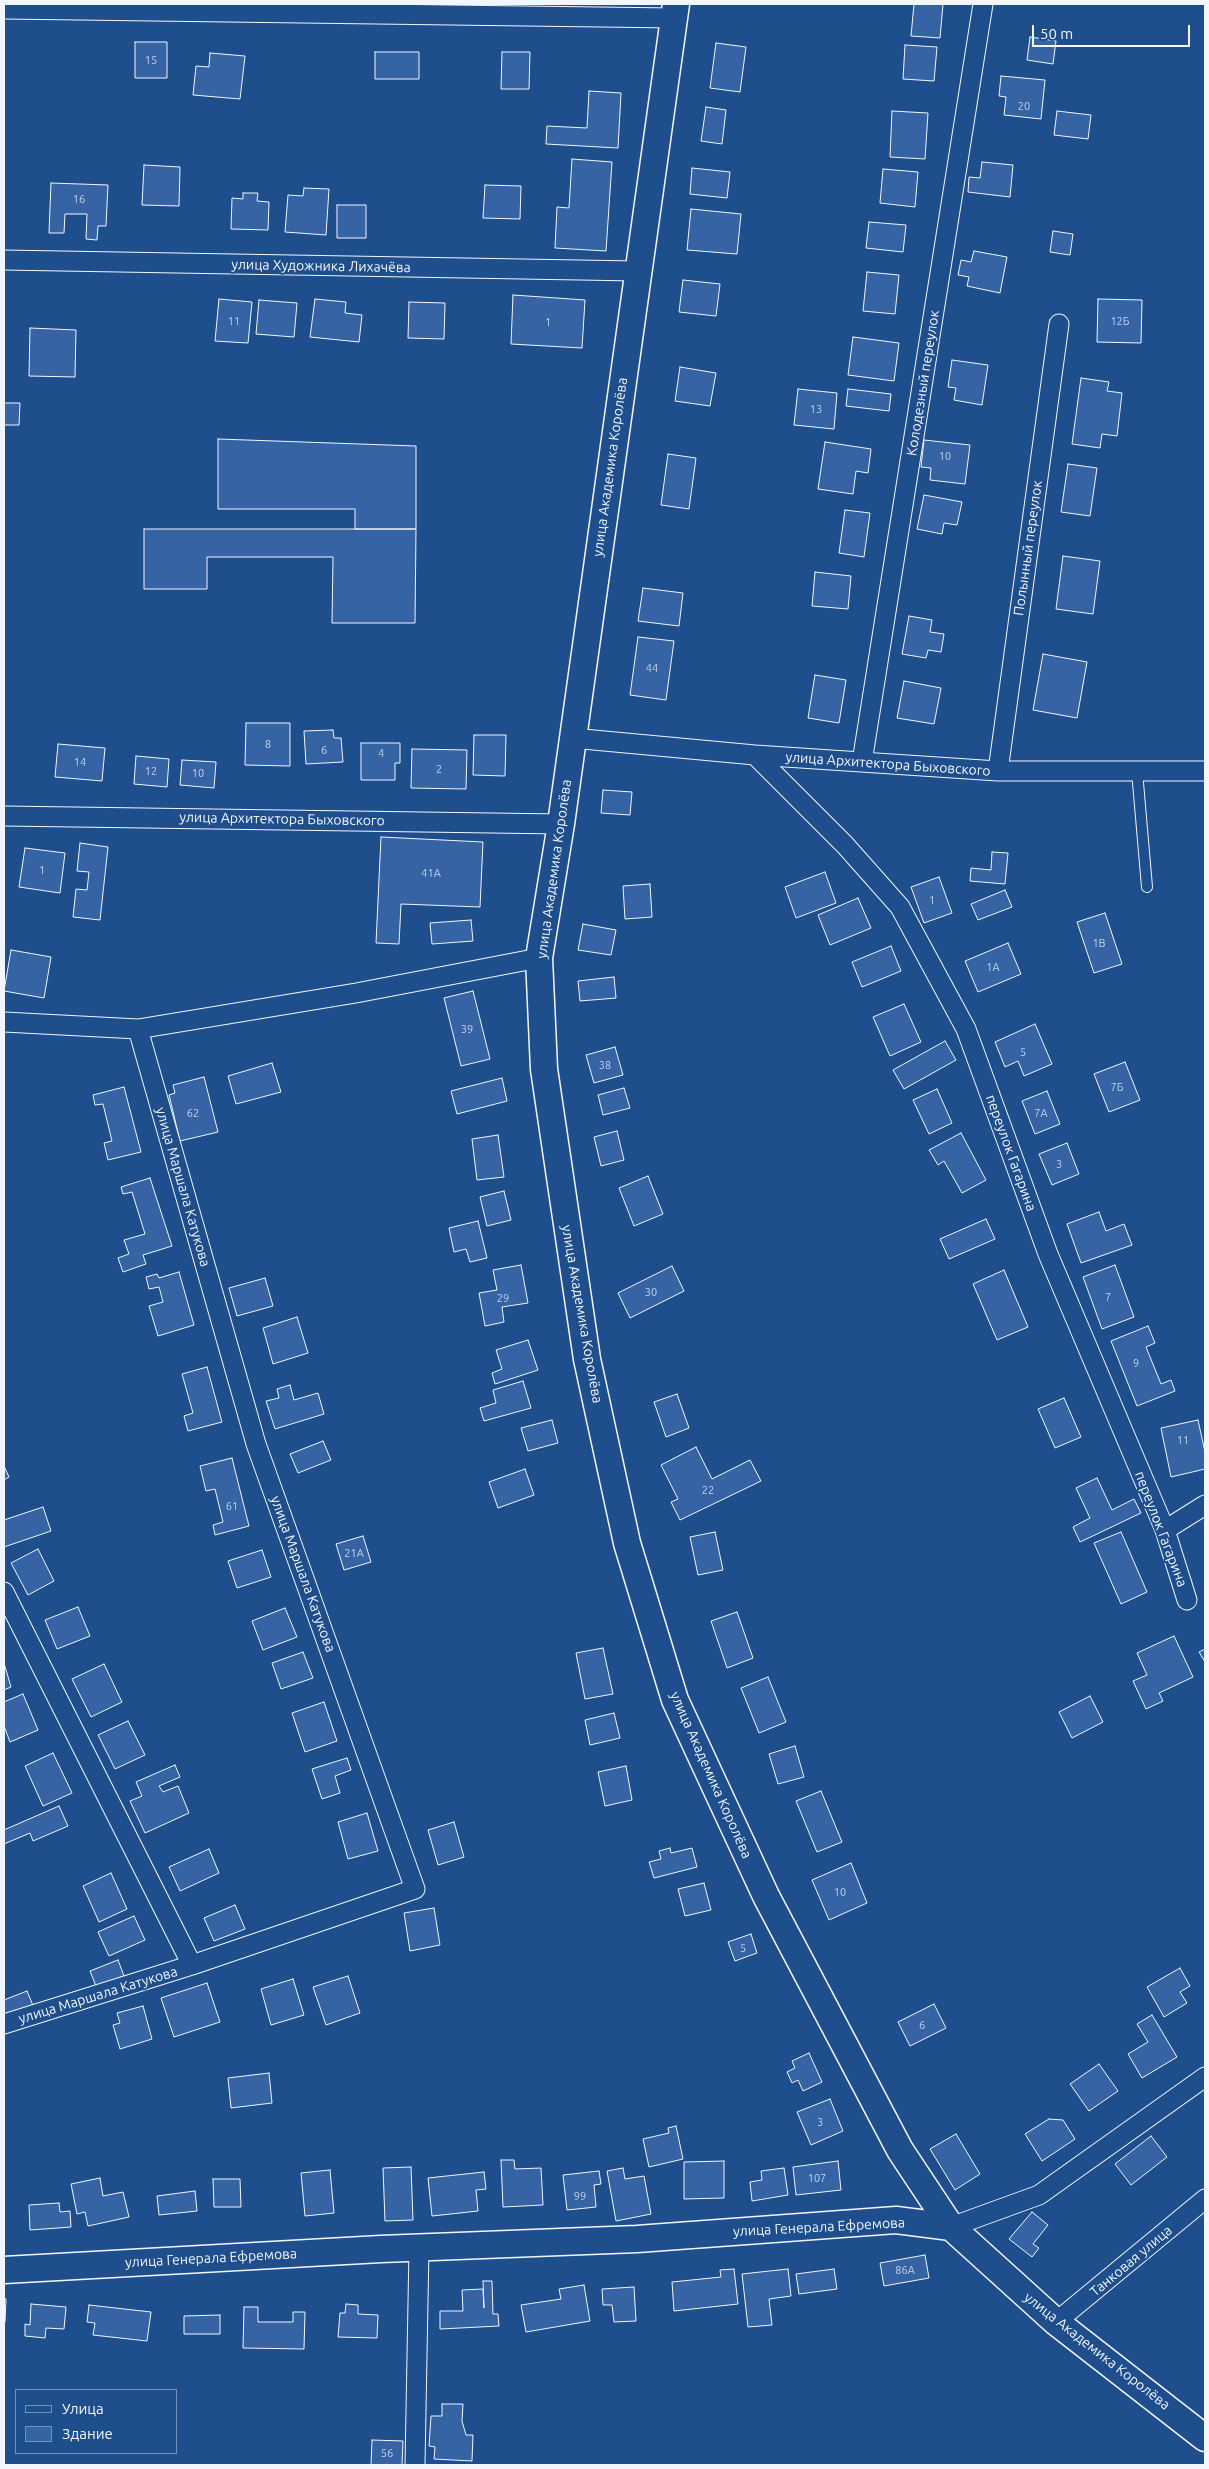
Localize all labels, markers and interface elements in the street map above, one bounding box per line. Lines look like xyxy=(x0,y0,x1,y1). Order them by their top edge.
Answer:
scale bar xyxy=(1034,15,1192,47)
text: 50 m xyxy=(1040,25,1073,42)
house number: 15 xyxy=(145,53,157,67)
house number: 20 xyxy=(1018,99,1030,113)
house number: 16 xyxy=(73,192,85,206)
street label: улица Художника Лихачёва xyxy=(231,256,411,276)
street label: Колодезный переулок xyxy=(903,309,943,457)
house number: 11 xyxy=(228,314,240,328)
house number: 12Б xyxy=(1110,314,1130,328)
house number: 1 xyxy=(545,315,551,329)
street label: улица Академика Королёва xyxy=(589,376,631,558)
house number: 13 xyxy=(810,402,822,416)
house number: 10 xyxy=(939,449,951,463)
street label: Полынный переулок xyxy=(1010,479,1046,617)
house number: 44 xyxy=(646,661,658,675)
house number: 8 xyxy=(265,737,271,751)
house number: 6 xyxy=(321,743,327,757)
house number: 4 xyxy=(378,746,384,760)
street label: улица Архитектора Быховского xyxy=(785,748,991,780)
house number: 14 xyxy=(74,755,86,769)
house number: 2 xyxy=(436,762,442,776)
house number: 12 xyxy=(145,764,157,778)
house number: 10 xyxy=(192,766,204,780)
street label: улица Академика Королёва xyxy=(533,778,575,960)
street label: улица Архитектора Быховского xyxy=(179,809,385,829)
house number: 1 xyxy=(39,863,45,877)
house number: 41А xyxy=(421,866,441,880)
house number: 1 xyxy=(929,893,935,907)
house number: 1В xyxy=(1092,936,1106,950)
house number: 1А xyxy=(986,960,1000,974)
house number: 39 xyxy=(461,1022,473,1036)
house number: 5 xyxy=(1020,1045,1026,1059)
house number: 38 xyxy=(599,1058,611,1072)
house number: 7Б xyxy=(1111,1080,1123,1094)
street label: переулок Гагарина xyxy=(982,1093,1040,1213)
street label: улица Маршала Катукова xyxy=(152,1105,214,1269)
house number: 62 xyxy=(187,1106,199,1120)
house number: 7А xyxy=(1034,1106,1048,1120)
house number: 3 xyxy=(1056,1157,1062,1171)
street label: улица Академика Королёва xyxy=(558,1224,606,1404)
house number: 30 xyxy=(645,1285,657,1299)
house number: 7 xyxy=(1105,1290,1111,1304)
house number: 29 xyxy=(497,1291,509,1305)
house number: 9 xyxy=(1133,1356,1139,1370)
house number: 11 xyxy=(1177,1433,1189,1447)
street label: переулок Гагарина xyxy=(1131,1469,1191,1589)
house number: 22 xyxy=(702,1483,714,1497)
street label: улица Маршала Катукова xyxy=(267,1493,339,1655)
house number: 61 xyxy=(226,1499,238,1513)
house number: 21А xyxy=(344,1546,364,1560)
street label: улица Академика Королёва xyxy=(667,1689,755,1861)
house number: 10 xyxy=(834,1885,846,1899)
house number: 5 xyxy=(740,1941,746,1955)
street label: улица Маршала Катукова xyxy=(17,1963,179,2027)
house number: 6 xyxy=(919,2018,925,2032)
house number: 3 xyxy=(817,2115,823,2129)
house number: 107 xyxy=(808,2171,826,2185)
house number: 99 xyxy=(574,2189,586,2203)
street label: улица Генерала Ефремова xyxy=(733,2214,905,2240)
street label: Танковая улица xyxy=(1087,2222,1175,2300)
street label: улица Генерала Ефремова xyxy=(125,2245,297,2271)
house number: 86А xyxy=(895,2263,915,2277)
street label: улица Академика Королёва xyxy=(1021,2289,1173,2413)
legend xyxy=(15,2389,178,2454)
text: Улица xyxy=(62,2400,104,2417)
text: Здание xyxy=(62,2425,113,2442)
house number: 56 xyxy=(381,2446,393,2460)

